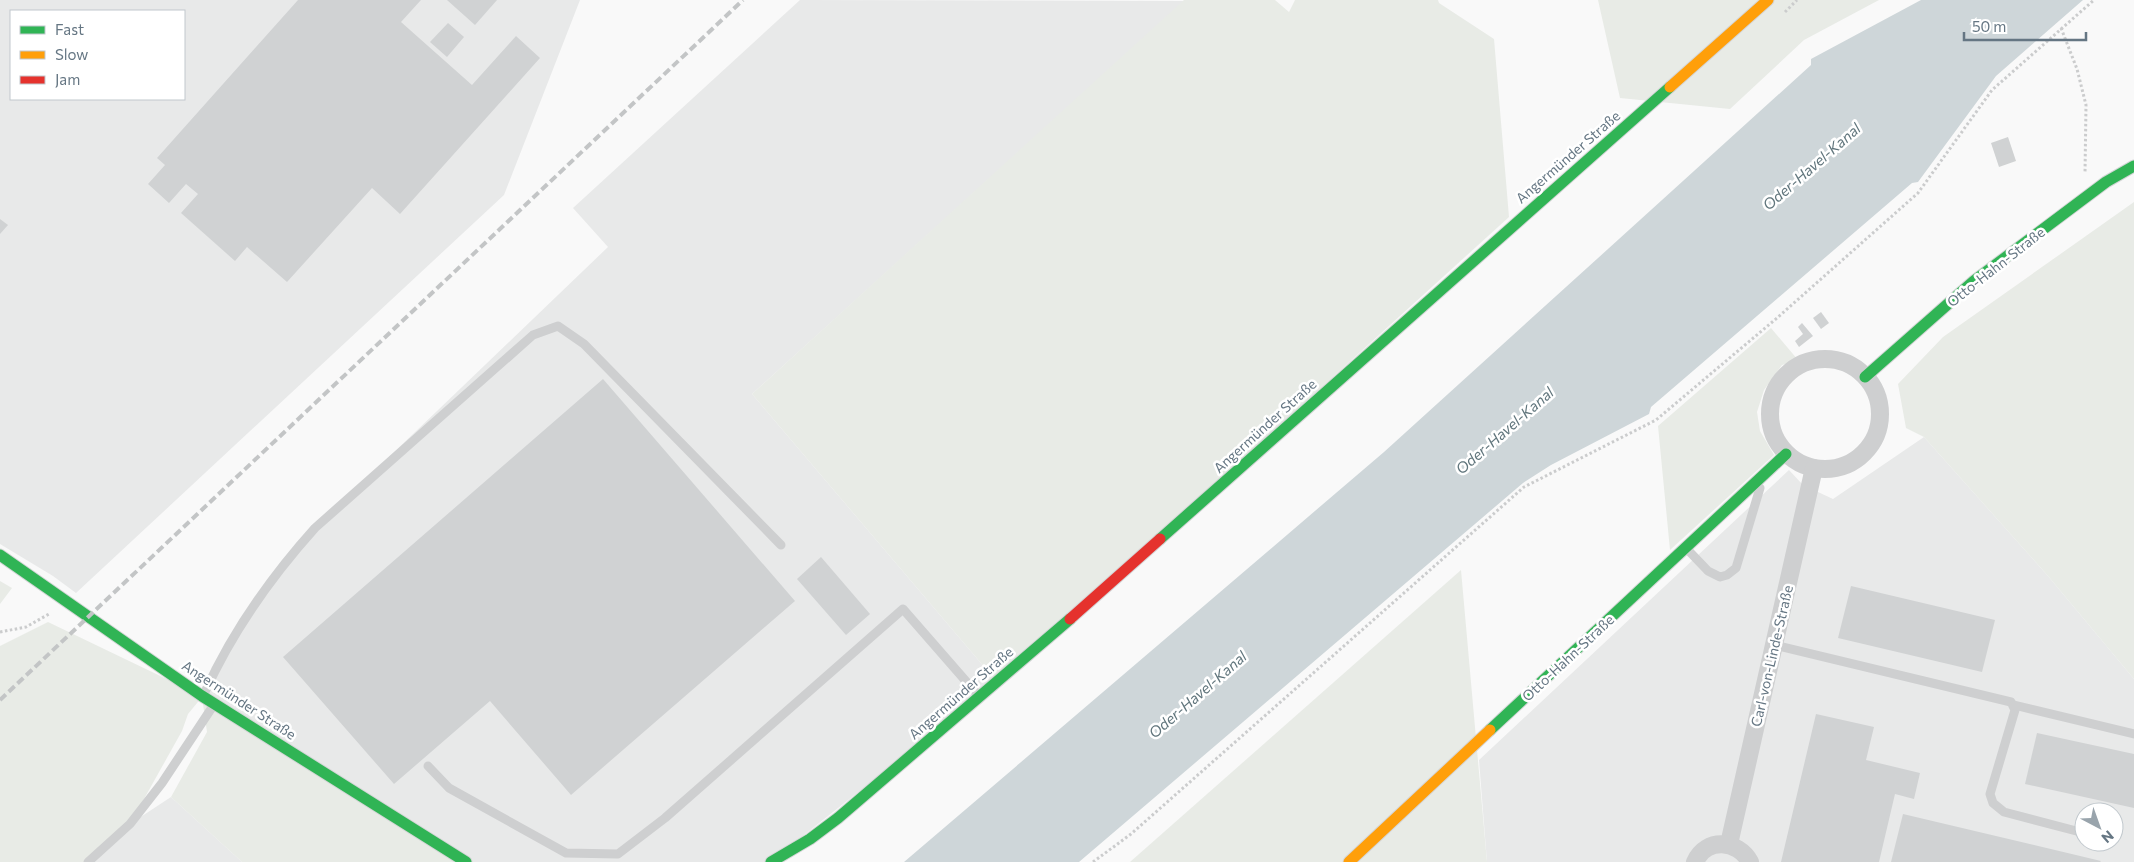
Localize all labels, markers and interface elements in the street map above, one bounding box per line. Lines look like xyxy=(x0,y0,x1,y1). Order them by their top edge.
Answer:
legend xyxy=(10,10,185,100)
scale bar xyxy=(1964,10,2086,42)
text: 50 m xyxy=(1972,17,2006,35)
text: Fast xyxy=(55,20,84,38)
text: Slow xyxy=(55,45,88,63)
text: Jam xyxy=(55,70,80,88)
street label: Angermünder Straße xyxy=(1512,107,1623,206)
water label: Oder-Havel-Kanal xyxy=(1759,118,1865,214)
street label: Otto-Hahn-Straße xyxy=(1943,223,2048,310)
street label: Angermünder Straße xyxy=(1210,375,1320,476)
water label: Oder-Havel-Kanal xyxy=(1452,382,1558,478)
street label: Carl-von-Linde-Straße xyxy=(1747,583,1796,728)
street label: Otto-Hahn-Straße xyxy=(1518,611,1617,705)
street label: Angermünder Straße xyxy=(905,643,1016,742)
water label: Oder-Havel-Kanal xyxy=(1145,646,1251,742)
street label: Angermünder Straße xyxy=(179,656,299,743)
north arrow xyxy=(2074,802,2124,852)
text: N xyxy=(2098,827,2117,847)

